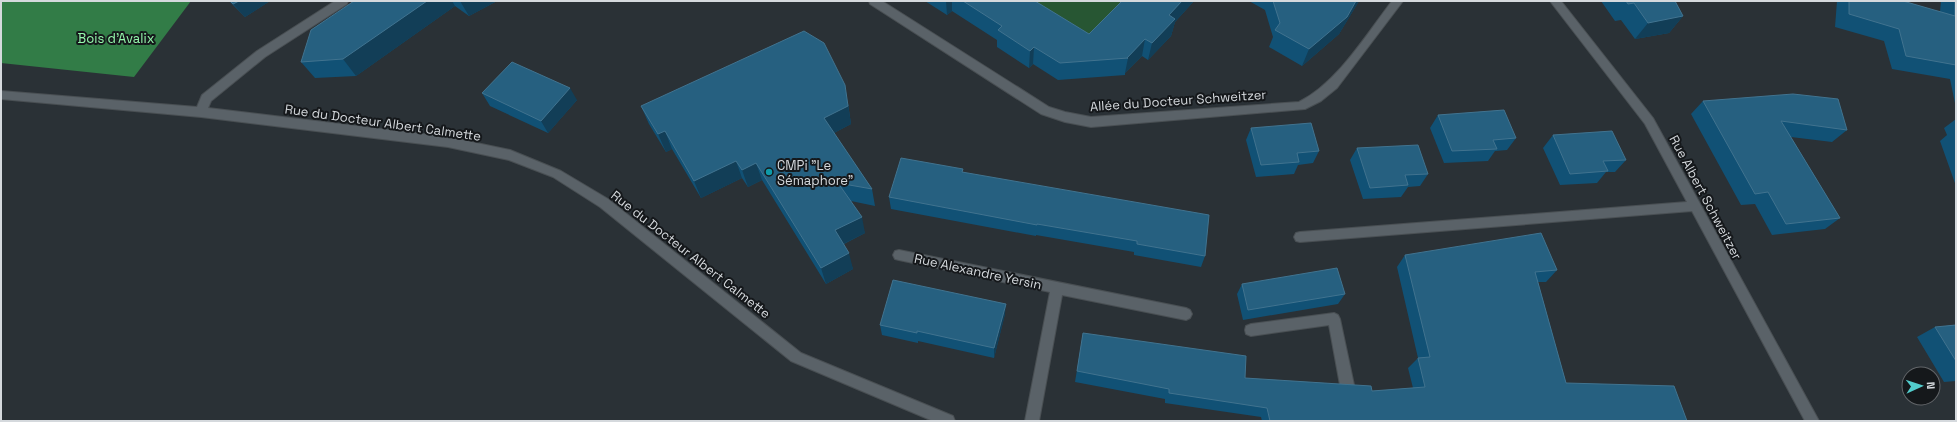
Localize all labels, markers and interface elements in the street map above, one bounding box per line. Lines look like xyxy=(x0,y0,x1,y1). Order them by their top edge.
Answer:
park label: Bois d'Avalix xyxy=(78,30,155,47)
street label: Allée du Docteur Schweitzer xyxy=(1089,86,1267,115)
street label: Rue du Docteur Albert Calmette xyxy=(284,100,482,145)
street label: Rue Albert Schweitzer xyxy=(1666,132,1746,262)
place label: CMPi "Le Sémaphore" xyxy=(777,157,853,189)
marker: CMPi "Le Sémaphore" xyxy=(764,167,774,177)
street label: Rue du Docteur Albert Calmette xyxy=(607,187,774,322)
street label: Rue Alexandre Yersin xyxy=(913,250,1043,293)
north arrow xyxy=(1901,366,1941,406)
text: N xyxy=(1924,381,1938,390)

